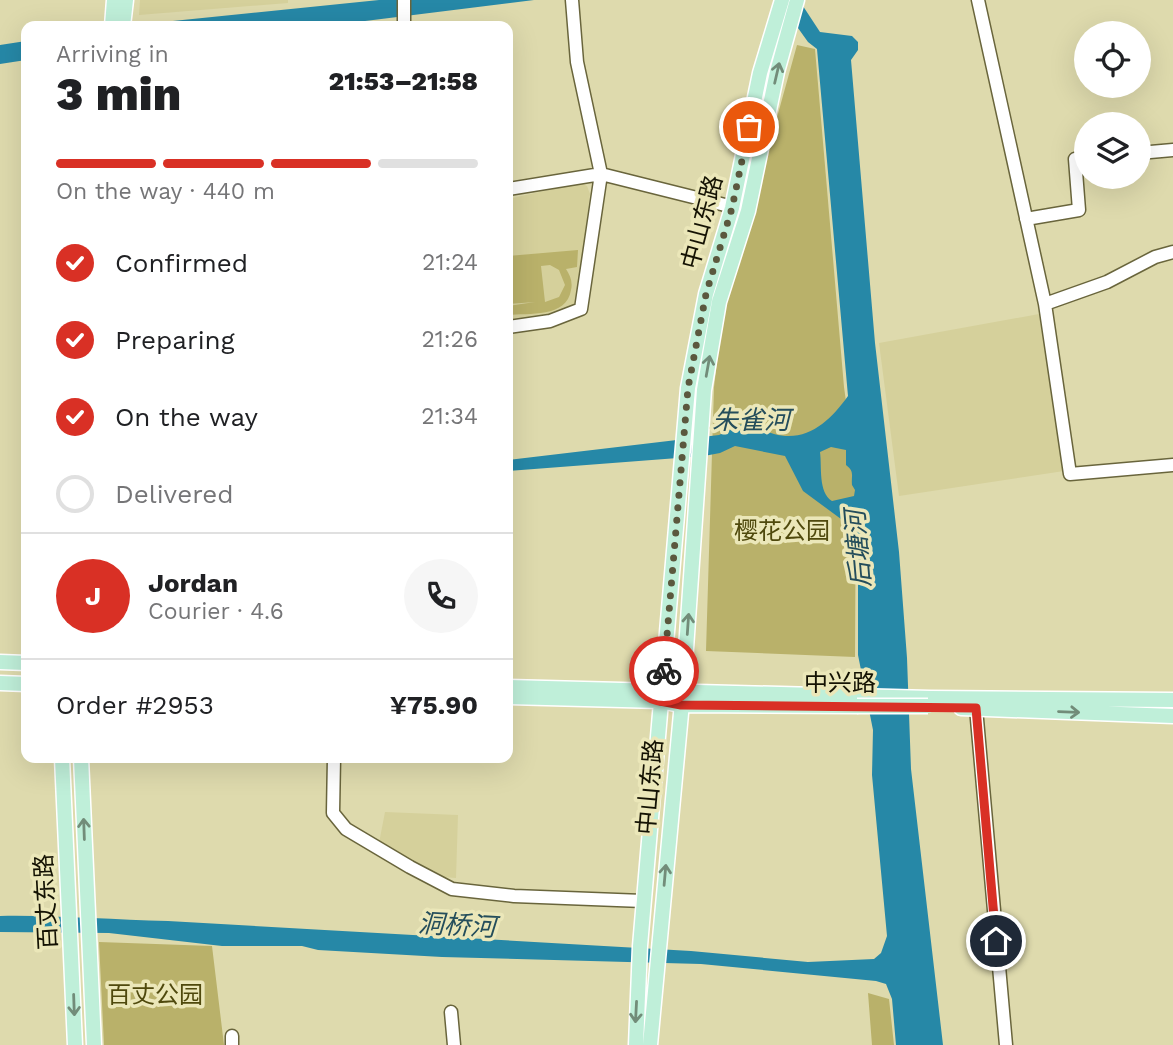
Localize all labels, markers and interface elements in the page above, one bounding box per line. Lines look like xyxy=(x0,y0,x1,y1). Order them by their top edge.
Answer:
map controls xyxy=(1074,21,1151,189)
button: locate xyxy=(1074,21,1151,98)
text: Arriving in xyxy=(56,41,169,68)
one-way arrow xyxy=(771,63,784,85)
text: 21:53–21:58 xyxy=(329,66,478,96)
text: 3 min xyxy=(56,67,181,121)
pin xyxy=(719,97,779,157)
icon: bag xyxy=(730,108,768,146)
button: layers xyxy=(1074,112,1151,189)
street label: 中山东路 xyxy=(676,172,728,272)
text: On the way · 440 m xyxy=(56,178,275,205)
icon: check xyxy=(56,244,94,282)
text: Confirmed xyxy=(115,248,248,278)
text: 21:24 xyxy=(422,249,478,276)
icon: check xyxy=(56,321,94,359)
text: Preparing xyxy=(115,325,235,355)
text: 21:26 xyxy=(421,326,478,353)
one-way arrow xyxy=(702,355,715,378)
icon: check xyxy=(56,398,94,436)
text: On the way xyxy=(115,402,258,432)
text: 21:34 xyxy=(421,403,478,430)
water label: 朱雀河 xyxy=(712,405,795,435)
text: Delivered xyxy=(115,479,234,509)
water label: 后塘河 xyxy=(839,504,876,589)
park label: 樱花公园 xyxy=(734,517,830,545)
button: phone xyxy=(404,559,478,633)
text: Jordan xyxy=(148,568,238,598)
text: J xyxy=(85,581,101,611)
text: Courier · 4.6 xyxy=(148,598,284,625)
one-way arrow xyxy=(682,613,695,636)
courier xyxy=(629,636,699,706)
icon: bike xyxy=(645,652,683,690)
street label: 中兴路 xyxy=(804,669,876,697)
text: Order #2953 xyxy=(56,690,214,720)
text: ¥75.90 xyxy=(390,690,478,720)
one-way arrow xyxy=(1058,705,1081,718)
street label: 中山东路 xyxy=(632,738,668,836)
one-way arrow xyxy=(78,818,91,841)
street label: 百丈东路 xyxy=(30,853,62,951)
one-way arrow xyxy=(658,864,671,887)
water label: 洞桥河 xyxy=(417,908,502,942)
pin xyxy=(966,911,1026,971)
icon: home xyxy=(977,922,1015,960)
park label: 百丈公园 xyxy=(107,981,203,1009)
one-way arrow xyxy=(67,993,80,1016)
one-way arrow xyxy=(630,1000,643,1023)

